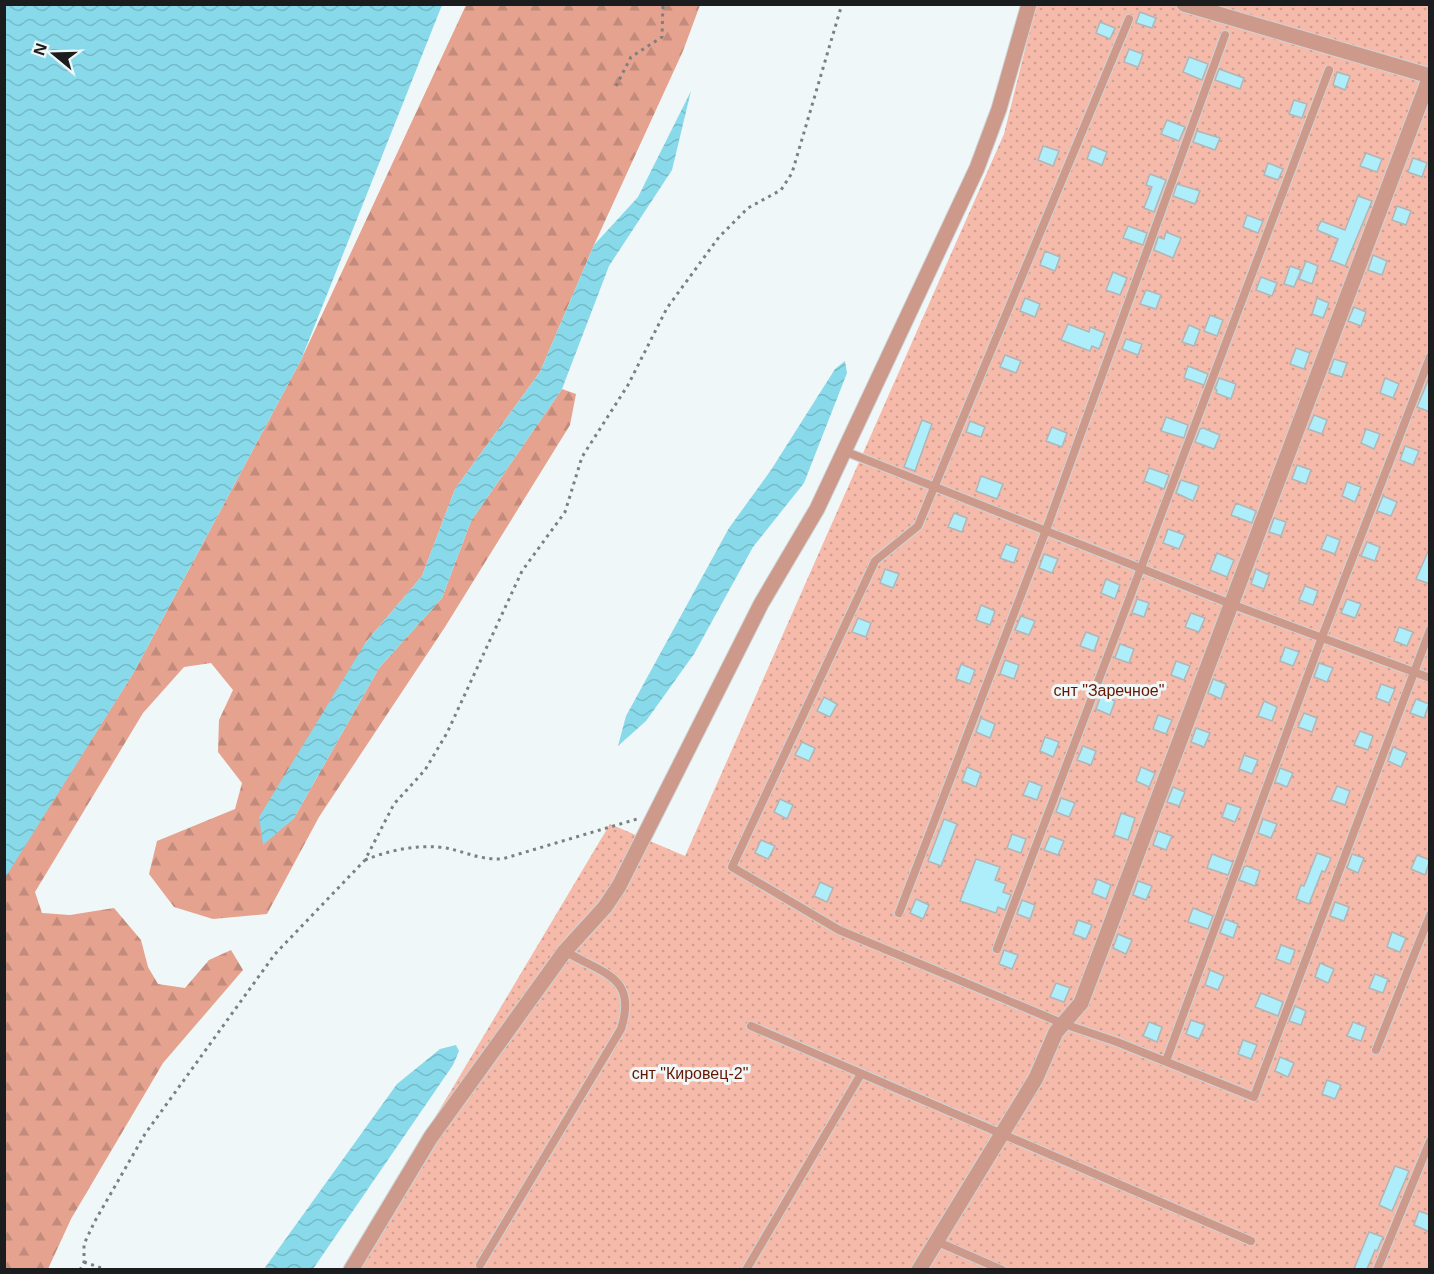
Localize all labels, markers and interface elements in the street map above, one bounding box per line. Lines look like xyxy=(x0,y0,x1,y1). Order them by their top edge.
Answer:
north arrow xyxy=(24,24,84,84)
text: N xyxy=(30,41,50,58)
park label: снт "Заречное" xyxy=(1054,682,1164,699)
park label: снт "Кировец-2" xyxy=(632,1065,748,1082)

